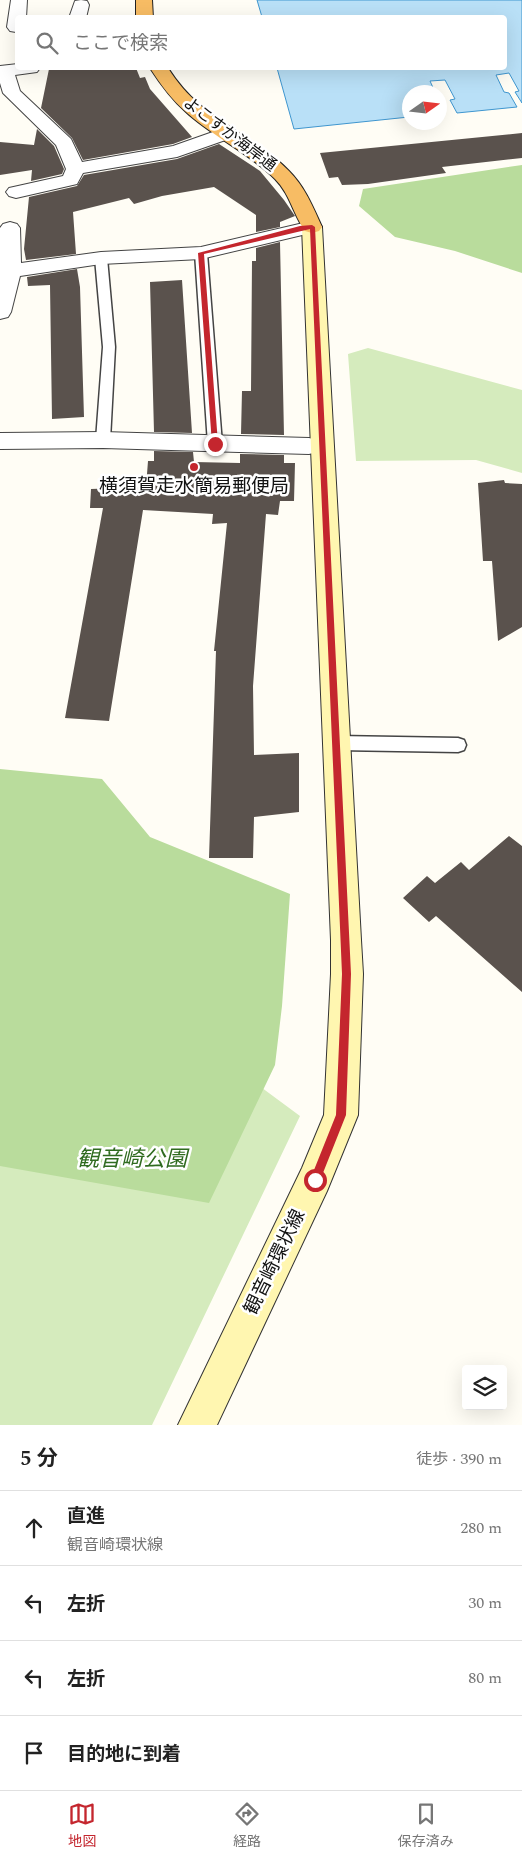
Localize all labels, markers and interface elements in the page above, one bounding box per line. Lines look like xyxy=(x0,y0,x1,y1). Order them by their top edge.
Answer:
search box xyxy=(15,15,507,70)
icon: search xyxy=(33,29,61,57)
text: ここで検索 xyxy=(73,29,168,58)
north arrow xyxy=(402,85,447,130)
street label: よこすか海岸通 xyxy=(178,91,282,177)
route end xyxy=(204,433,227,456)
marker: 横須賀走水簡易郵便局 xyxy=(188,461,200,473)
place label: 横須賀走水簡易郵便局 xyxy=(99,472,289,501)
park label: 観音崎公園 xyxy=(77,1143,190,1176)
route start xyxy=(304,1169,327,1192)
street label: 観音崎環状線 xyxy=(237,1204,313,1320)
map controls xyxy=(462,1365,507,1410)
button: layers xyxy=(462,1365,507,1410)
text: 5 分 xyxy=(20,1443,58,1475)
text: 徒歩 · 390 m xyxy=(416,1447,502,1471)
text: 直進 xyxy=(67,1502,105,1531)
icon: ahead xyxy=(20,1514,48,1542)
text: 280 m xyxy=(460,1516,502,1540)
text: 観音崎環状線 xyxy=(67,1533,163,1557)
icon: left xyxy=(20,1589,48,1617)
text: 左折 xyxy=(67,1590,105,1619)
text: 30 m xyxy=(468,1591,502,1615)
icon: left xyxy=(20,1664,48,1692)
text: 左折 xyxy=(67,1665,105,1694)
text: 80 m xyxy=(468,1666,502,1690)
icon: arrive xyxy=(20,1739,48,1767)
text: 目的地に到着 xyxy=(67,1740,181,1769)
tab: 地図 xyxy=(68,1800,96,1852)
tab: 経路 xyxy=(233,1800,261,1852)
tab: 保存済み xyxy=(398,1800,454,1852)

